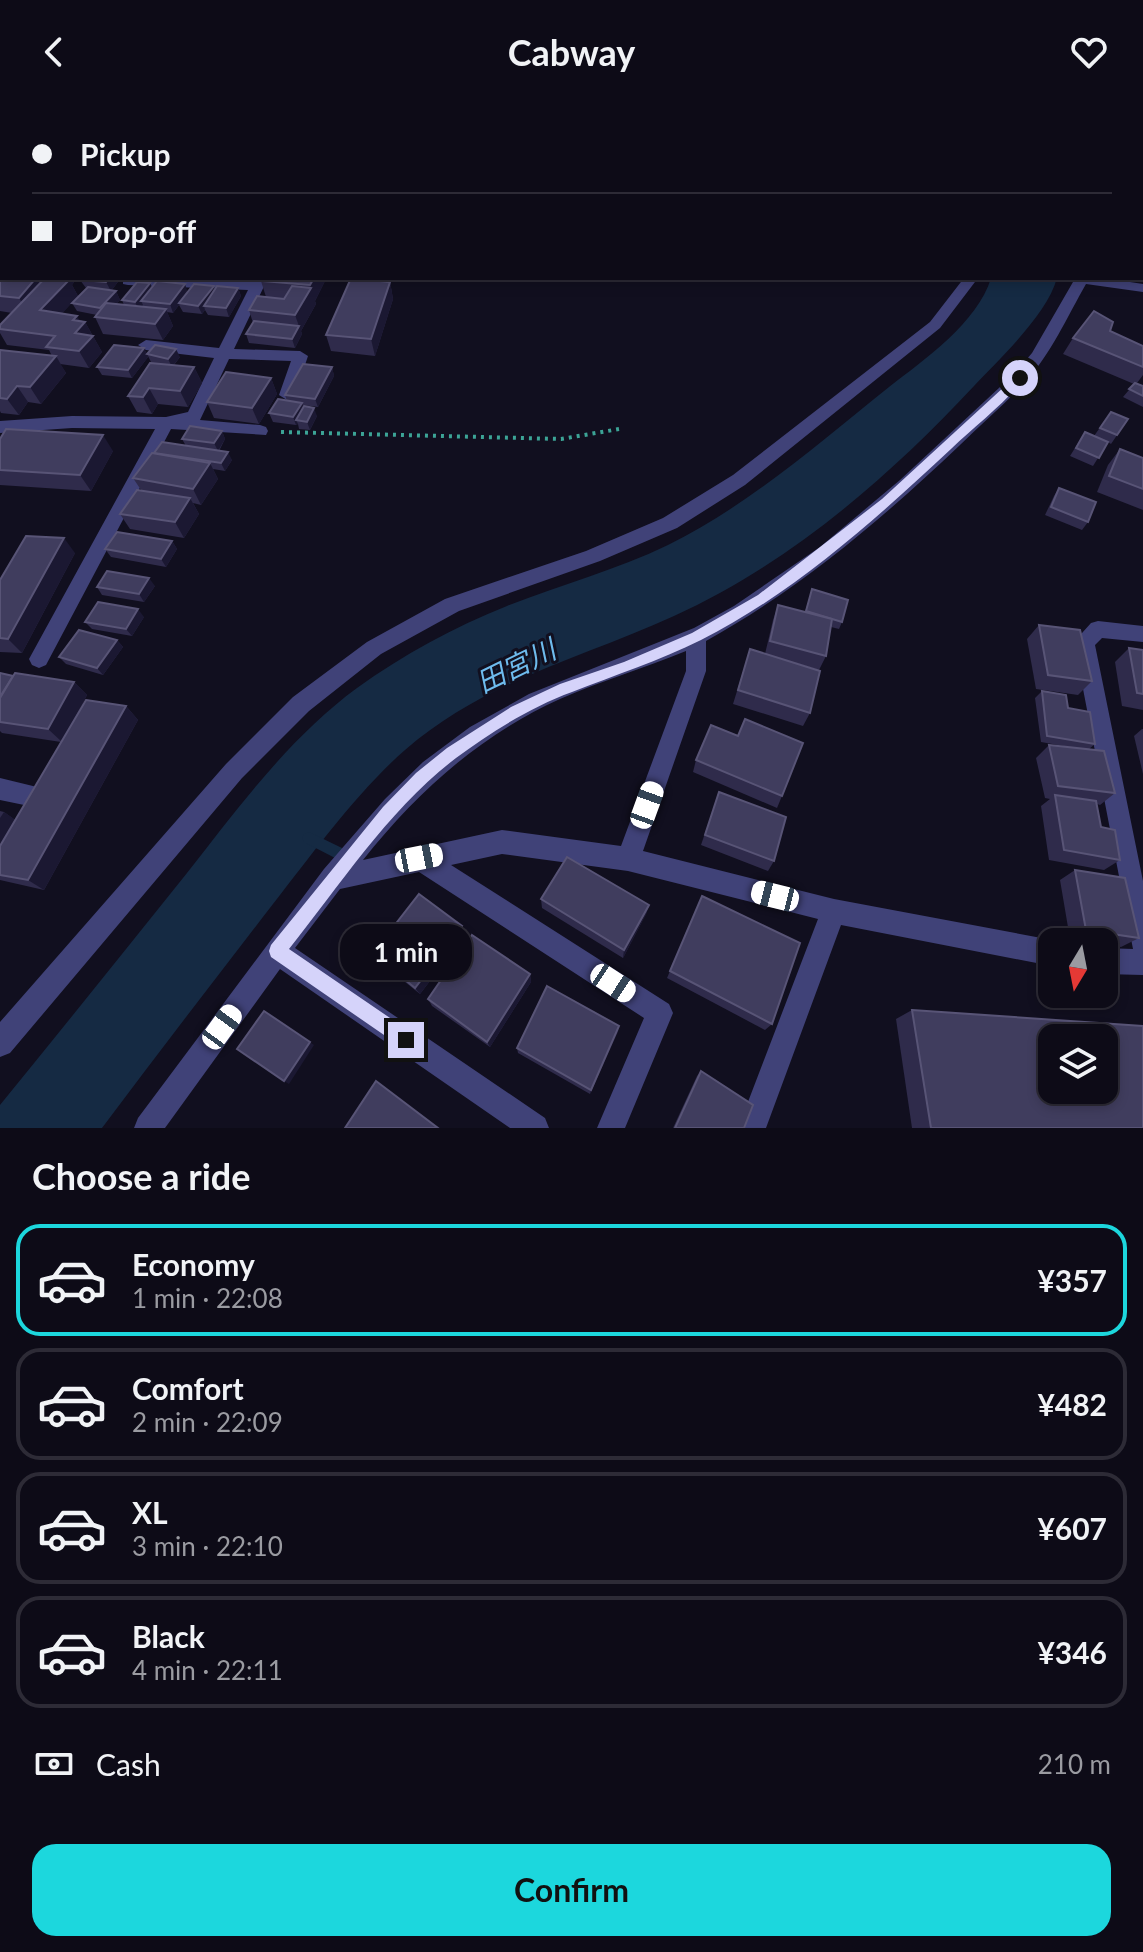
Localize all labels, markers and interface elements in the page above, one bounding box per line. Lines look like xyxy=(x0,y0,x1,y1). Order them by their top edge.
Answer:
icon: back xyxy=(32,30,76,74)
text: Cabway xyxy=(508,30,635,74)
icon: heart xyxy=(1067,30,1111,74)
text: Pickup xyxy=(80,136,171,172)
text: Drop-off xyxy=(80,213,196,249)
route start xyxy=(1002,360,1038,396)
water label: 田宮川 xyxy=(470,630,563,699)
car xyxy=(628,778,666,832)
car xyxy=(393,842,445,874)
car xyxy=(749,879,801,913)
callout: 1 min xyxy=(340,924,472,980)
north arrow xyxy=(1038,928,1118,1008)
map controls xyxy=(1038,928,1118,1104)
text: 1 min xyxy=(374,936,438,968)
car xyxy=(586,960,640,1006)
car xyxy=(198,1001,246,1053)
route end xyxy=(388,1022,424,1058)
button: layers xyxy=(1038,1024,1118,1104)
text: Choose a ride xyxy=(32,1154,251,1198)
icon: car xyxy=(36,1244,108,1316)
text: Economy xyxy=(132,1246,255,1282)
text: ¥357 xyxy=(1037,1262,1107,1298)
text: 1 min · 22:08 xyxy=(132,1282,283,1314)
icon: car xyxy=(36,1368,108,1440)
text: Comfort xyxy=(132,1370,244,1406)
text: ¥482 xyxy=(1037,1386,1107,1422)
text: 2 min · 22:09 xyxy=(132,1406,283,1438)
icon: car xyxy=(36,1492,108,1564)
text: XL xyxy=(132,1494,168,1530)
text: ¥607 xyxy=(1037,1510,1107,1546)
text: 3 min · 22:10 xyxy=(132,1530,283,1562)
icon: car xyxy=(36,1616,108,1688)
text: Black xyxy=(132,1618,205,1654)
text: ¥346 xyxy=(1037,1634,1107,1670)
text: 4 min · 22:11 xyxy=(132,1654,283,1686)
icon: cash xyxy=(32,1742,76,1786)
text: Cash xyxy=(96,1746,161,1782)
text: 210 m xyxy=(1038,1748,1111,1780)
button: Confirm xyxy=(32,1844,1111,1936)

